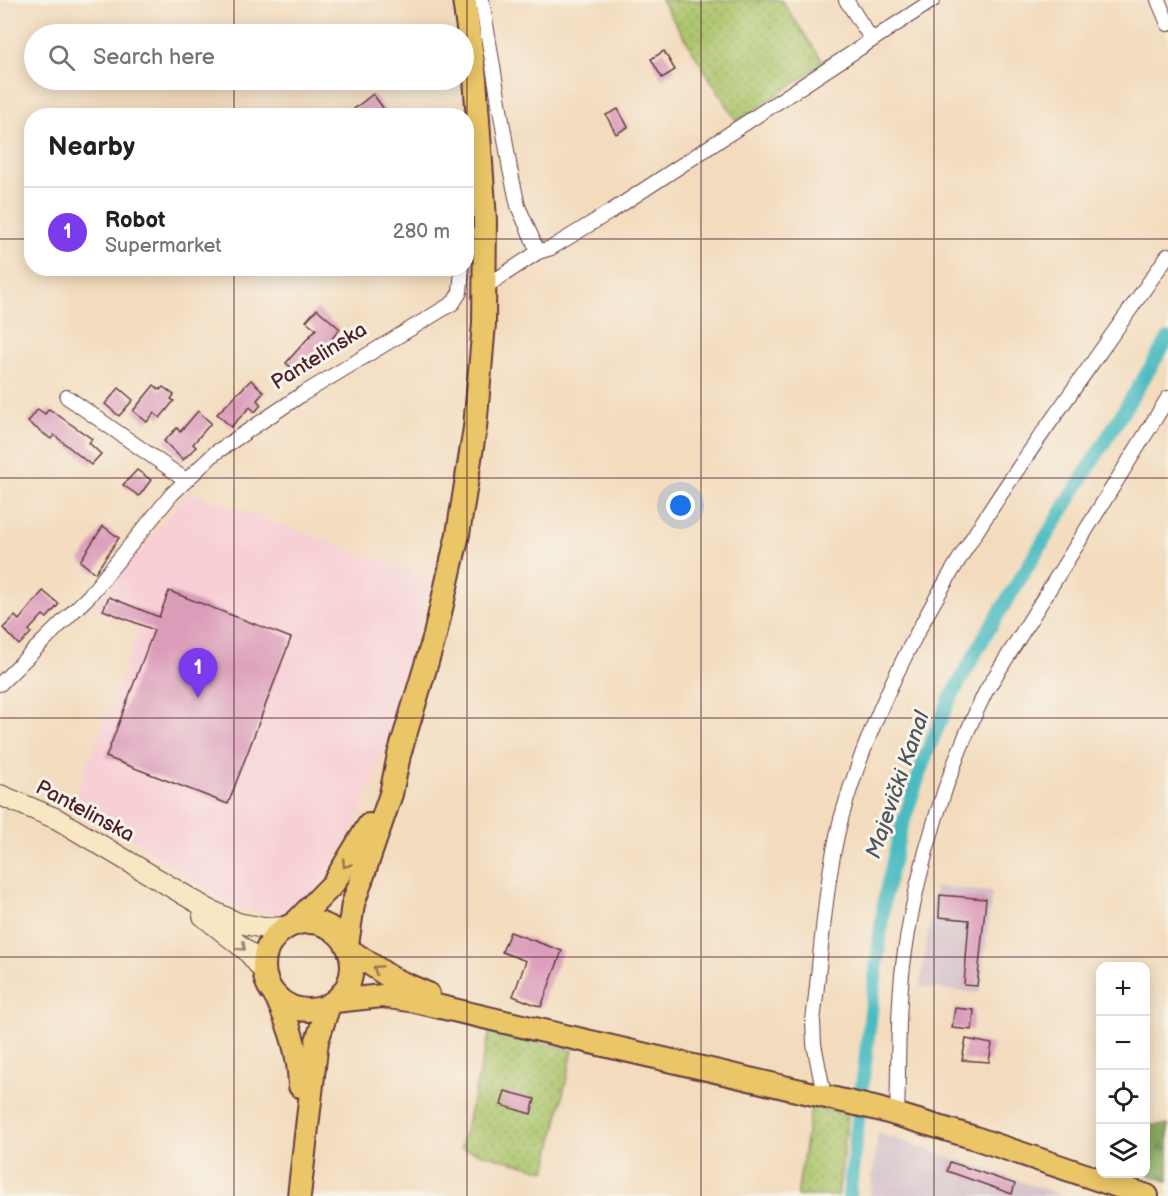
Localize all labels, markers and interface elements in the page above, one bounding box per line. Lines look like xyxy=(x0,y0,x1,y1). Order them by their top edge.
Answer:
search box xyxy=(24,24,474,90)
icon: search xyxy=(45,41,78,74)
text: Search here xyxy=(93,44,215,71)
text: Nearby xyxy=(48,132,135,163)
text: Robot xyxy=(105,207,165,234)
text: 1 xyxy=(63,220,72,244)
text: 280 m xyxy=(393,220,450,244)
text: Supermarket xyxy=(105,234,221,258)
street label: Pantelinska xyxy=(267,317,371,395)
your location xyxy=(666,491,695,520)
pin: 1 xyxy=(178,648,218,698)
water label: Majevički Kanal xyxy=(860,707,936,862)
street label: Pantelinska xyxy=(31,775,139,847)
one-way arrow xyxy=(342,858,354,868)
one-way arrow xyxy=(235,940,246,951)
map controls xyxy=(1096,962,1150,1178)
button: + xyxy=(1096,962,1150,1016)
one-way arrow xyxy=(373,965,384,976)
button: − xyxy=(1096,1016,1150,1070)
button: locate xyxy=(1096,1070,1150,1124)
button: layers xyxy=(1096,1124,1150,1178)

